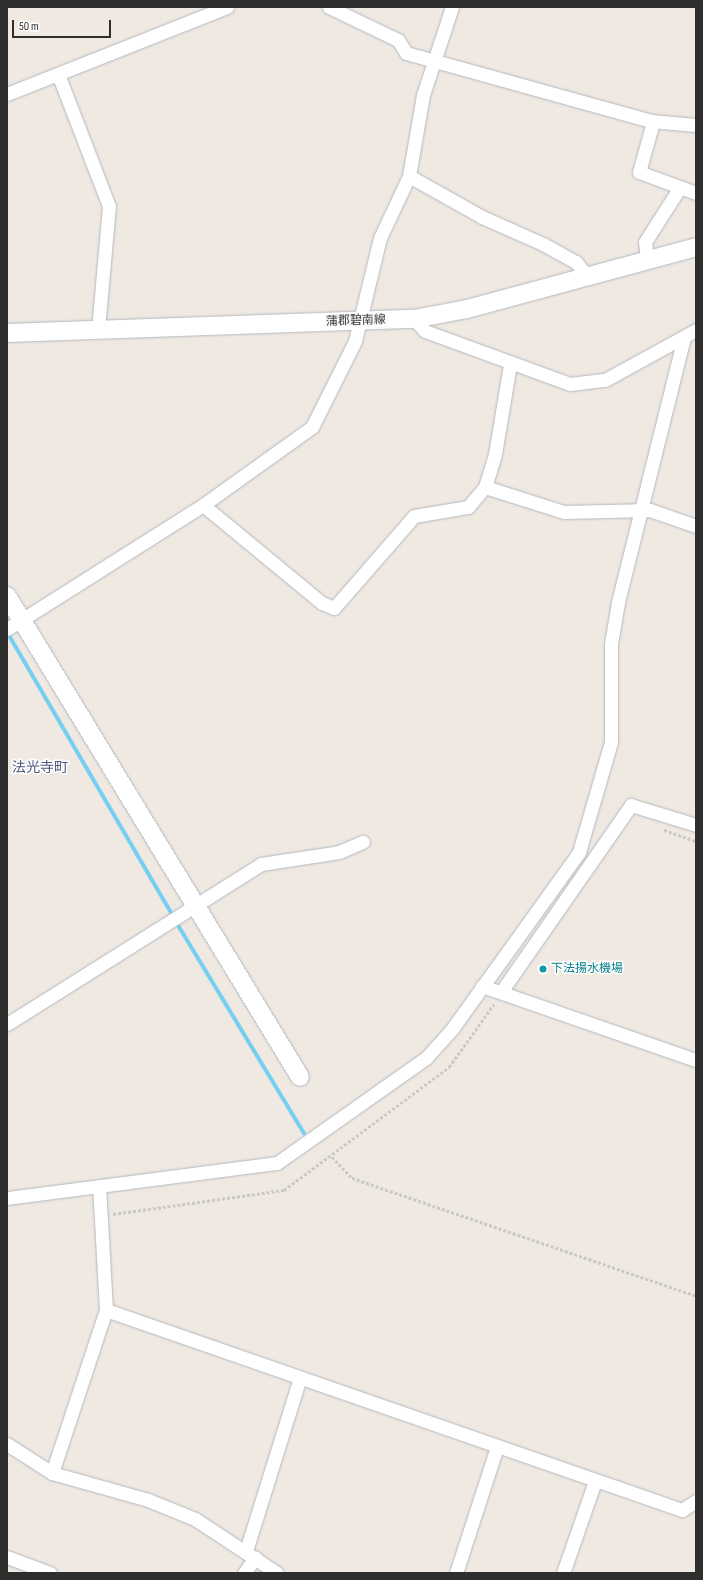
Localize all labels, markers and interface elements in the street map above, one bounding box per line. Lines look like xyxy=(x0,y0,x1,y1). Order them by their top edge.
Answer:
scale bar xyxy=(14,12,113,38)
text: 50 m xyxy=(19,19,39,34)
street label: 蒲郡碧南線 xyxy=(326,313,386,329)
district label: 法光寺町 xyxy=(12,760,68,776)
place label: 下法揚水機場 xyxy=(551,962,623,976)
marker: 下法揚水機場 xyxy=(538,964,548,974)

